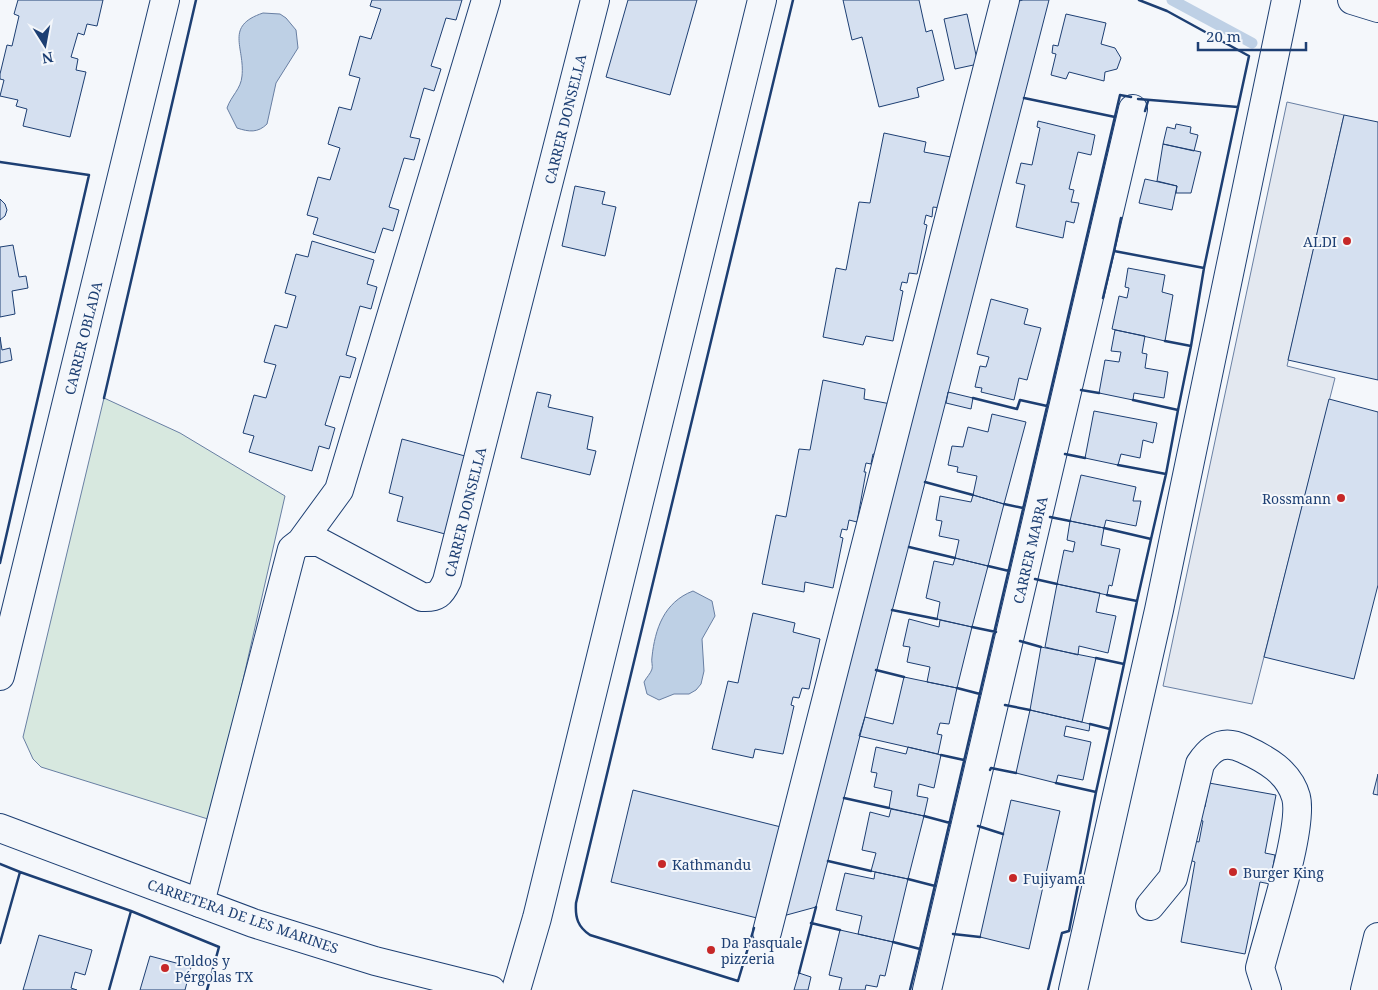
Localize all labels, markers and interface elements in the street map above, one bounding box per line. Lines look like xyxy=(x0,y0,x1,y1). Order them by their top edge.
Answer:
north arrow xyxy=(20,20,70,70)
scale bar xyxy=(1198,20,1306,52)
text: 20 m xyxy=(1206,26,1241,46)
text: N xyxy=(40,48,55,69)
street label: CARRER DONSELLA xyxy=(540,52,590,186)
place label: ALDI xyxy=(1303,232,1337,251)
marker: ALDI xyxy=(1341,235,1353,247)
street label: CARRER OBLADA xyxy=(60,279,106,397)
street label: CARRER DONSELLA xyxy=(440,445,490,579)
place label: Rossmann xyxy=(1262,489,1331,508)
marker: Rossmann xyxy=(1335,492,1347,504)
street label: CARRER MABRA xyxy=(1008,494,1052,606)
place label: Kathmandu xyxy=(672,855,751,874)
marker: Kathmandu xyxy=(656,858,668,870)
place label: Burger King xyxy=(1243,863,1324,882)
marker: Burger King xyxy=(1227,866,1239,878)
place label: Fujiyama xyxy=(1023,869,1086,888)
marker: Fujiyama xyxy=(1007,872,1019,884)
street label: CARRETERA DE LES MARINES xyxy=(145,874,341,958)
place label: Da Pasquale pizzeria xyxy=(721,933,803,968)
marker: Da Pasquale pizzeria xyxy=(705,944,717,956)
place label: Toldos y Pérgolas TX xyxy=(175,951,254,986)
marker: Toldos y Pérgolas TX xyxy=(159,962,171,974)

